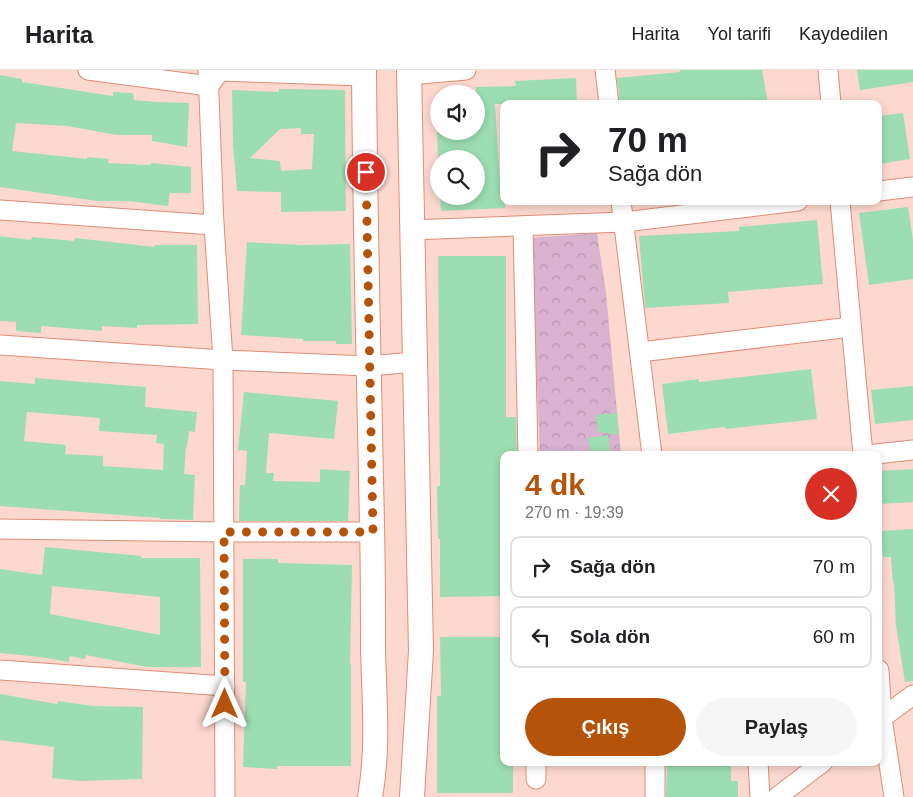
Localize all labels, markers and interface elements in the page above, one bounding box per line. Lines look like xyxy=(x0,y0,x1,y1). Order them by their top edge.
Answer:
text: Harita xyxy=(25,21,93,48)
text: Harita xyxy=(632,24,680,44)
text: Yol tarifi xyxy=(708,24,771,44)
text: Kaydedilen xyxy=(799,24,888,44)
map controls xyxy=(430,85,485,205)
button: sound xyxy=(430,85,485,140)
icon: right xyxy=(525,120,590,185)
text: 70 m xyxy=(608,120,688,159)
button: search xyxy=(430,150,485,205)
pin xyxy=(345,151,387,193)
icon: arrive xyxy=(352,158,380,186)
text: Sağa dön xyxy=(608,161,702,186)
text: 4 dk xyxy=(525,468,585,501)
button: close xyxy=(805,468,857,520)
text: 270 m · 19:39 xyxy=(525,504,624,521)
icon: right xyxy=(527,553,555,581)
text: Sağa dön xyxy=(570,556,656,577)
text: 70 m xyxy=(813,556,855,577)
icon: left xyxy=(527,623,555,651)
text: Sola dön xyxy=(570,626,650,647)
text: 60 m xyxy=(813,626,855,647)
position arrow xyxy=(198,677,250,729)
button: Çıkış xyxy=(525,698,686,756)
button: Paylaş xyxy=(696,698,857,756)

